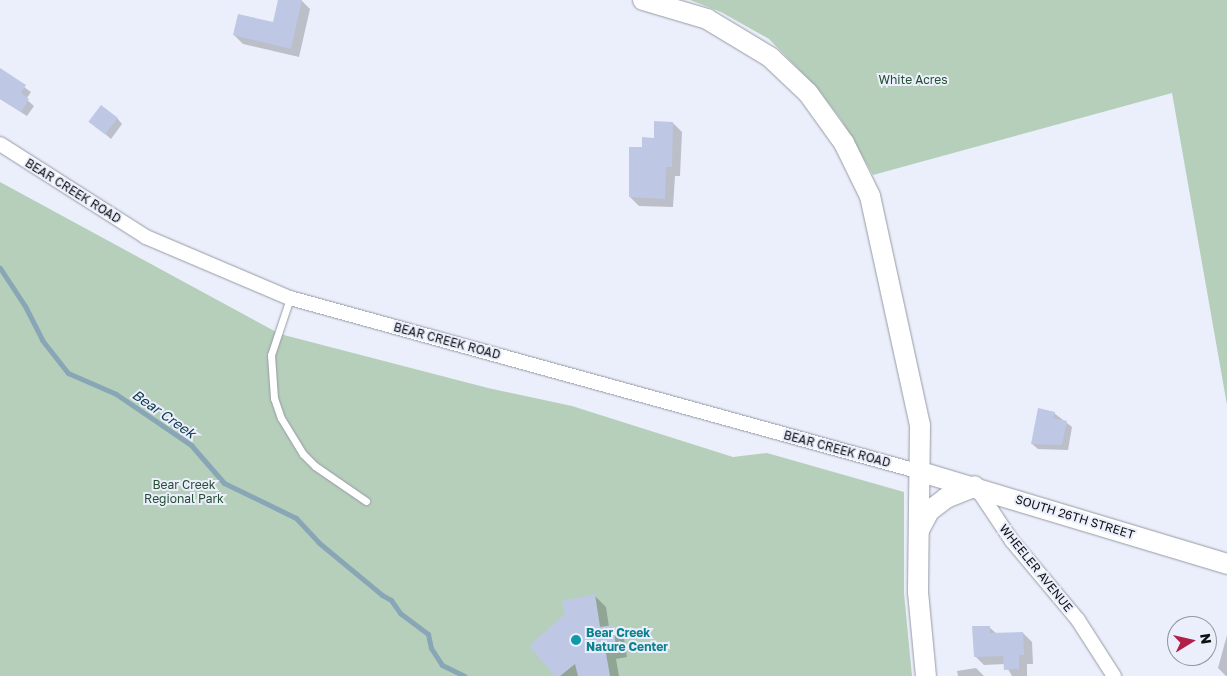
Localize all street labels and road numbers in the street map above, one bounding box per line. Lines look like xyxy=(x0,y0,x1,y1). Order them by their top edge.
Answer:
street label: BEAR CREEK ROAD xyxy=(23,156,123,226)
street label: BEAR CREEK ROAD xyxy=(392,320,502,362)
street label: BEAR CREEK ROAD xyxy=(782,428,892,470)
street label: SOUTH 26TH STREET xyxy=(1014,492,1136,542)
street label: WHEELER AVENUE xyxy=(996,521,1076,615)

